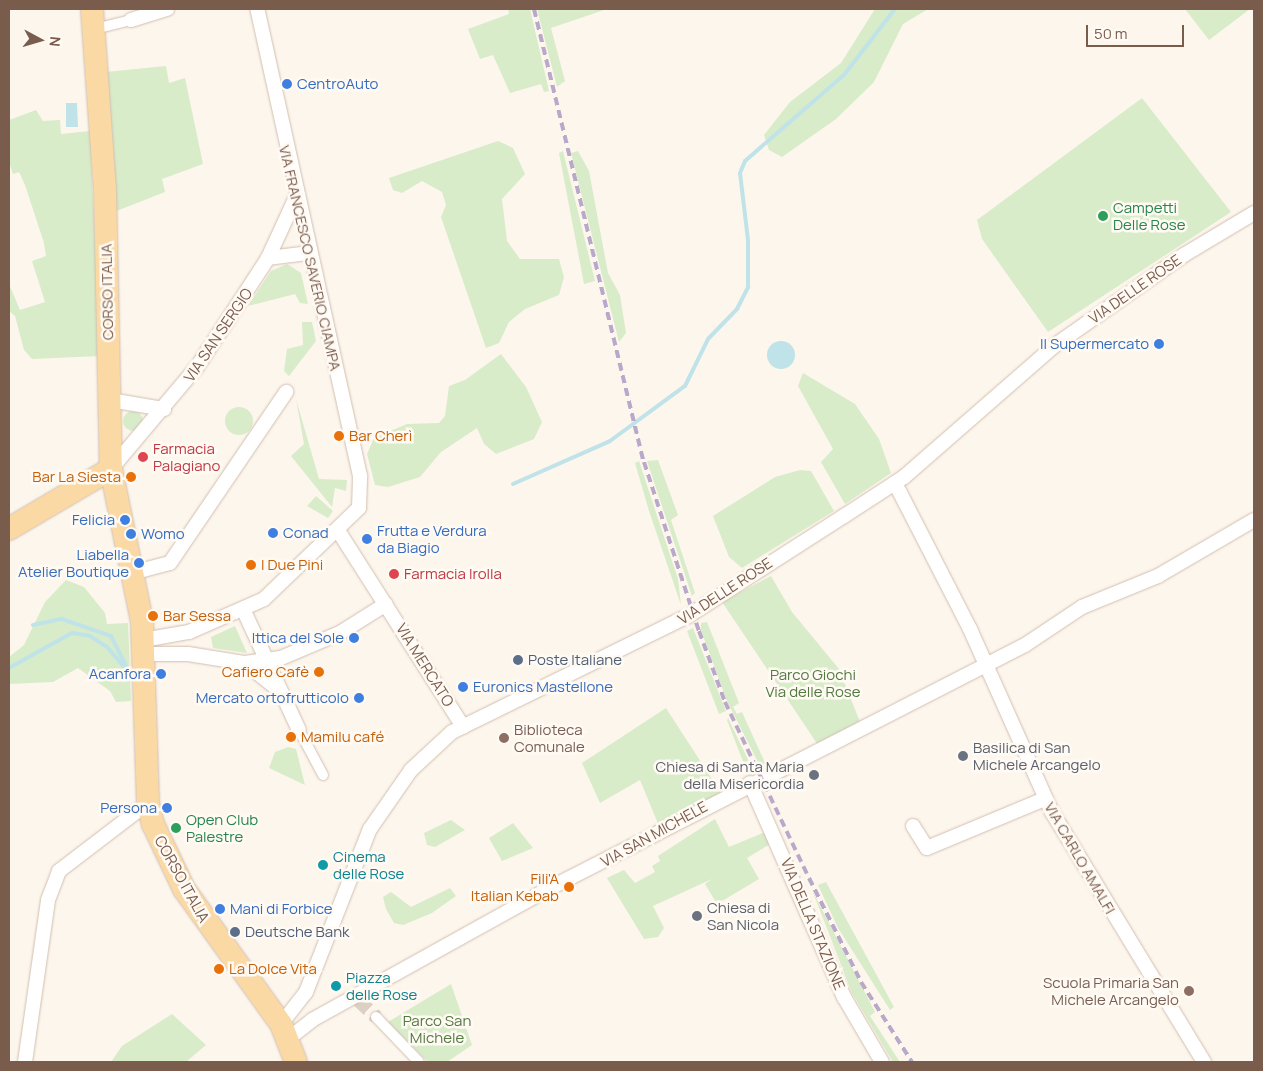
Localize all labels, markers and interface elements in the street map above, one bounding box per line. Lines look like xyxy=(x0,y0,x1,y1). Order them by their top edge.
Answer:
north arrow xyxy=(15,15,65,65)
scale bar xyxy=(1088,15,1186,47)
text: 50 m xyxy=(1094,23,1128,44)
text: N xyxy=(45,36,65,48)
place label: CentroAuto xyxy=(297,75,378,93)
marker: CentroAuto xyxy=(281,78,293,90)
street label: VIA FRANCESCO SAVERIO CIAMPA xyxy=(275,144,345,372)
place label: Campetti Delle Rose xyxy=(1113,198,1186,233)
marker: Campetti Delle Rose xyxy=(1097,210,1109,222)
street label: CORSO ITALIA xyxy=(97,244,117,340)
street label: VIA DELLE ROSE xyxy=(1085,250,1185,328)
street label: VIA SAN SERGIO xyxy=(180,285,256,385)
place label: Il Supermercato xyxy=(1040,335,1149,353)
marker: Il Supermercato xyxy=(1153,338,1165,350)
place label: Bar Cherì xyxy=(349,427,412,445)
marker: Bar Cherì xyxy=(333,430,345,442)
place label: Farmacia Palagiano xyxy=(153,439,220,474)
marker: Farmacia Palagiano xyxy=(137,451,149,463)
place label: Bar La Siesta xyxy=(32,468,121,486)
marker: Bar La Siesta xyxy=(125,471,137,483)
place label: Felicia xyxy=(72,511,115,529)
marker: Felicia xyxy=(119,514,131,526)
place label: Frutta e Verdura da Biagio xyxy=(377,521,487,556)
place label: Conad xyxy=(283,524,329,542)
place label: Womo xyxy=(141,525,185,543)
marker: Conad xyxy=(267,527,279,539)
marker: Womo xyxy=(125,528,137,540)
marker: Frutta e Verdura da Biagio xyxy=(361,533,373,545)
place label: Liabella Atelier Boutique xyxy=(18,545,129,580)
street label: VIA DELLE ROSE xyxy=(675,554,775,628)
place label: I Due Pini xyxy=(261,556,323,574)
marker: Liabella Atelier Boutique xyxy=(133,557,145,569)
marker: I Due Pini xyxy=(245,559,257,571)
place label: Farmacia Irolla xyxy=(404,565,502,583)
marker: Farmacia Irolla xyxy=(388,568,400,580)
place label: Bar Sessa xyxy=(163,607,231,625)
marker: Bar Sessa xyxy=(147,610,159,622)
street label: VIA MERCATO xyxy=(392,620,458,710)
place label: Ittica del Sole xyxy=(252,629,344,647)
marker: Ittica del Sole xyxy=(348,632,360,644)
place label: Poste Italiane xyxy=(528,651,622,669)
marker: Poste Italiane xyxy=(512,654,524,666)
place label: Cafiero Cafè xyxy=(222,663,309,681)
place label: Acanfora xyxy=(89,665,151,683)
park label: Parco Giochi Via delle Rose xyxy=(766,665,860,700)
marker: Cafiero Cafè xyxy=(313,666,325,678)
marker: Acanfora xyxy=(155,668,167,680)
place label: Euronics Mastellone xyxy=(473,678,613,696)
marker: Euronics Mastellone xyxy=(457,681,469,693)
place label: Mercato ortofrutticolo xyxy=(196,689,349,707)
marker: Mercato ortofrutticolo xyxy=(353,692,365,704)
place label: Biblioteca Comunale xyxy=(514,720,585,755)
place label: Mamilu café xyxy=(301,728,384,746)
marker: Mamilu café xyxy=(285,731,297,743)
marker: Biblioteca Comunale xyxy=(498,732,510,744)
place label: Basilica di San Michele Arcangelo xyxy=(973,738,1101,773)
marker: Basilica di San Michele Arcangelo xyxy=(957,750,969,762)
place label: Chiesa di Santa Maria della Misericordia xyxy=(655,757,804,792)
marker: Chiesa di Santa Maria della Misericordia xyxy=(808,769,820,781)
street label: VIA SAN MICHELE xyxy=(598,797,710,871)
place label: Persona xyxy=(100,799,157,817)
street label: VIA CARLO AMALFI xyxy=(1041,799,1119,917)
marker: Persona xyxy=(161,802,173,814)
place label: Open Club Palestre xyxy=(186,810,258,845)
marker: Open Club Palestre xyxy=(170,822,182,834)
street label: CORSO ITALIA xyxy=(151,832,213,926)
place label: Cinema delle Rose xyxy=(333,847,404,882)
street label: VIA DELLA STAZIONE xyxy=(777,855,849,993)
marker: Cinema delle Rose xyxy=(317,859,329,871)
place label: Fili'A Italian Kebab xyxy=(471,869,559,904)
marker: Fili'A Italian Kebab xyxy=(563,881,575,893)
place label: Chiesa di San Nicola xyxy=(707,898,779,933)
place label: Mani di Forbice xyxy=(230,900,333,918)
marker: Mani di Forbice xyxy=(214,903,226,915)
marker: Chiesa di San Nicola xyxy=(691,910,703,922)
place label: Deutsche Bank xyxy=(245,923,349,941)
marker: Deutsche Bank xyxy=(229,926,241,938)
place label: La Dolce Vita xyxy=(229,960,317,978)
marker: La Dolce Vita xyxy=(213,963,225,975)
place label: Piazza delle Rose xyxy=(346,968,417,1003)
place label: Scuola Primaria San Michele Arcangelo xyxy=(1043,973,1179,1008)
marker: Piazza delle Rose xyxy=(330,980,342,992)
marker: Scuola Primaria San Michele Arcangelo xyxy=(1183,985,1195,997)
park label: Parco San Michele xyxy=(403,1011,471,1046)

